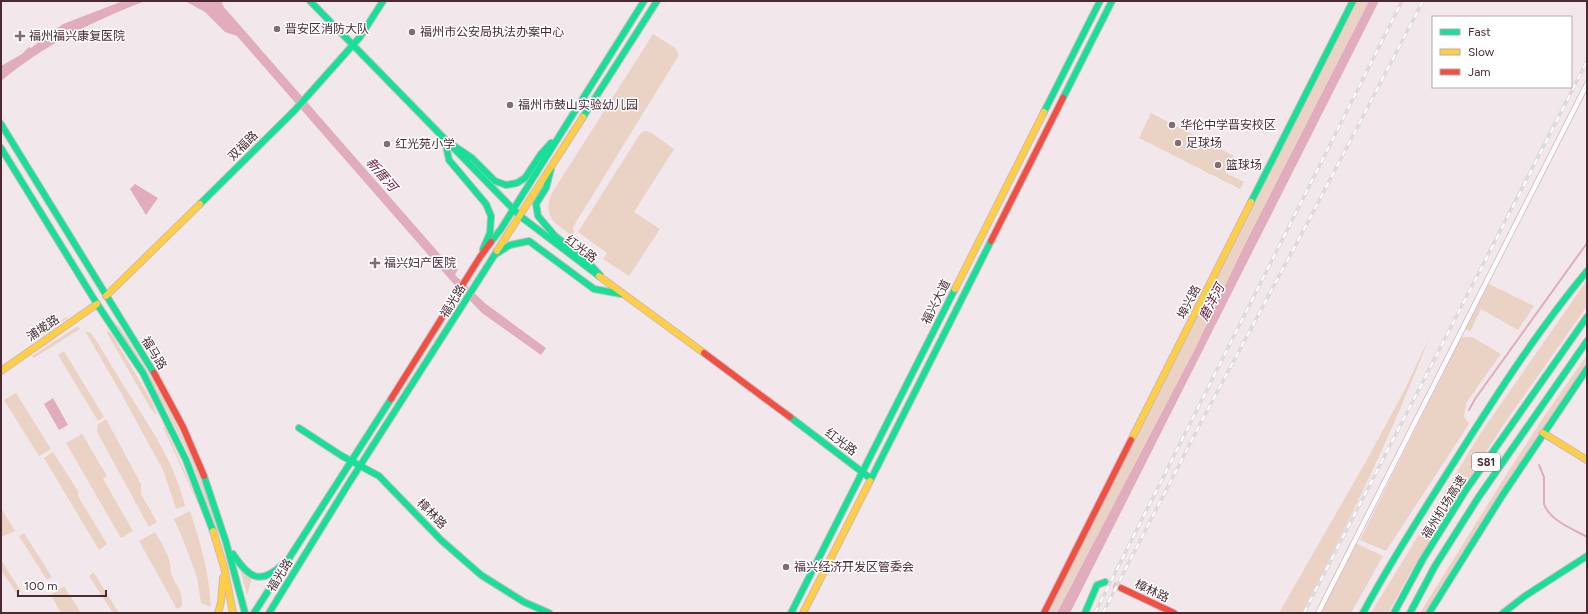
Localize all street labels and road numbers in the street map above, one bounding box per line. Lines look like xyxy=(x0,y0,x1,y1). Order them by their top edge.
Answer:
street label: 双福路 xyxy=(225,128,261,164)
street label: 红光路 xyxy=(562,233,600,265)
street label: 福兴大道 xyxy=(919,277,953,327)
street label: 福光路 xyxy=(438,282,468,320)
street label: 埠兴路 xyxy=(1175,283,1203,321)
street label: 浦墘路 xyxy=(24,312,62,344)
street label: 福马路 xyxy=(139,334,169,372)
street label: 红光路 xyxy=(822,426,860,458)
road number: S81 xyxy=(1472,453,1500,471)
street label: 福州机场高速 xyxy=(1419,473,1469,541)
street label: 樟林路 xyxy=(414,496,450,532)
street label: 福光路 xyxy=(265,556,295,594)
street label: 樟林路 xyxy=(1133,577,1171,605)

